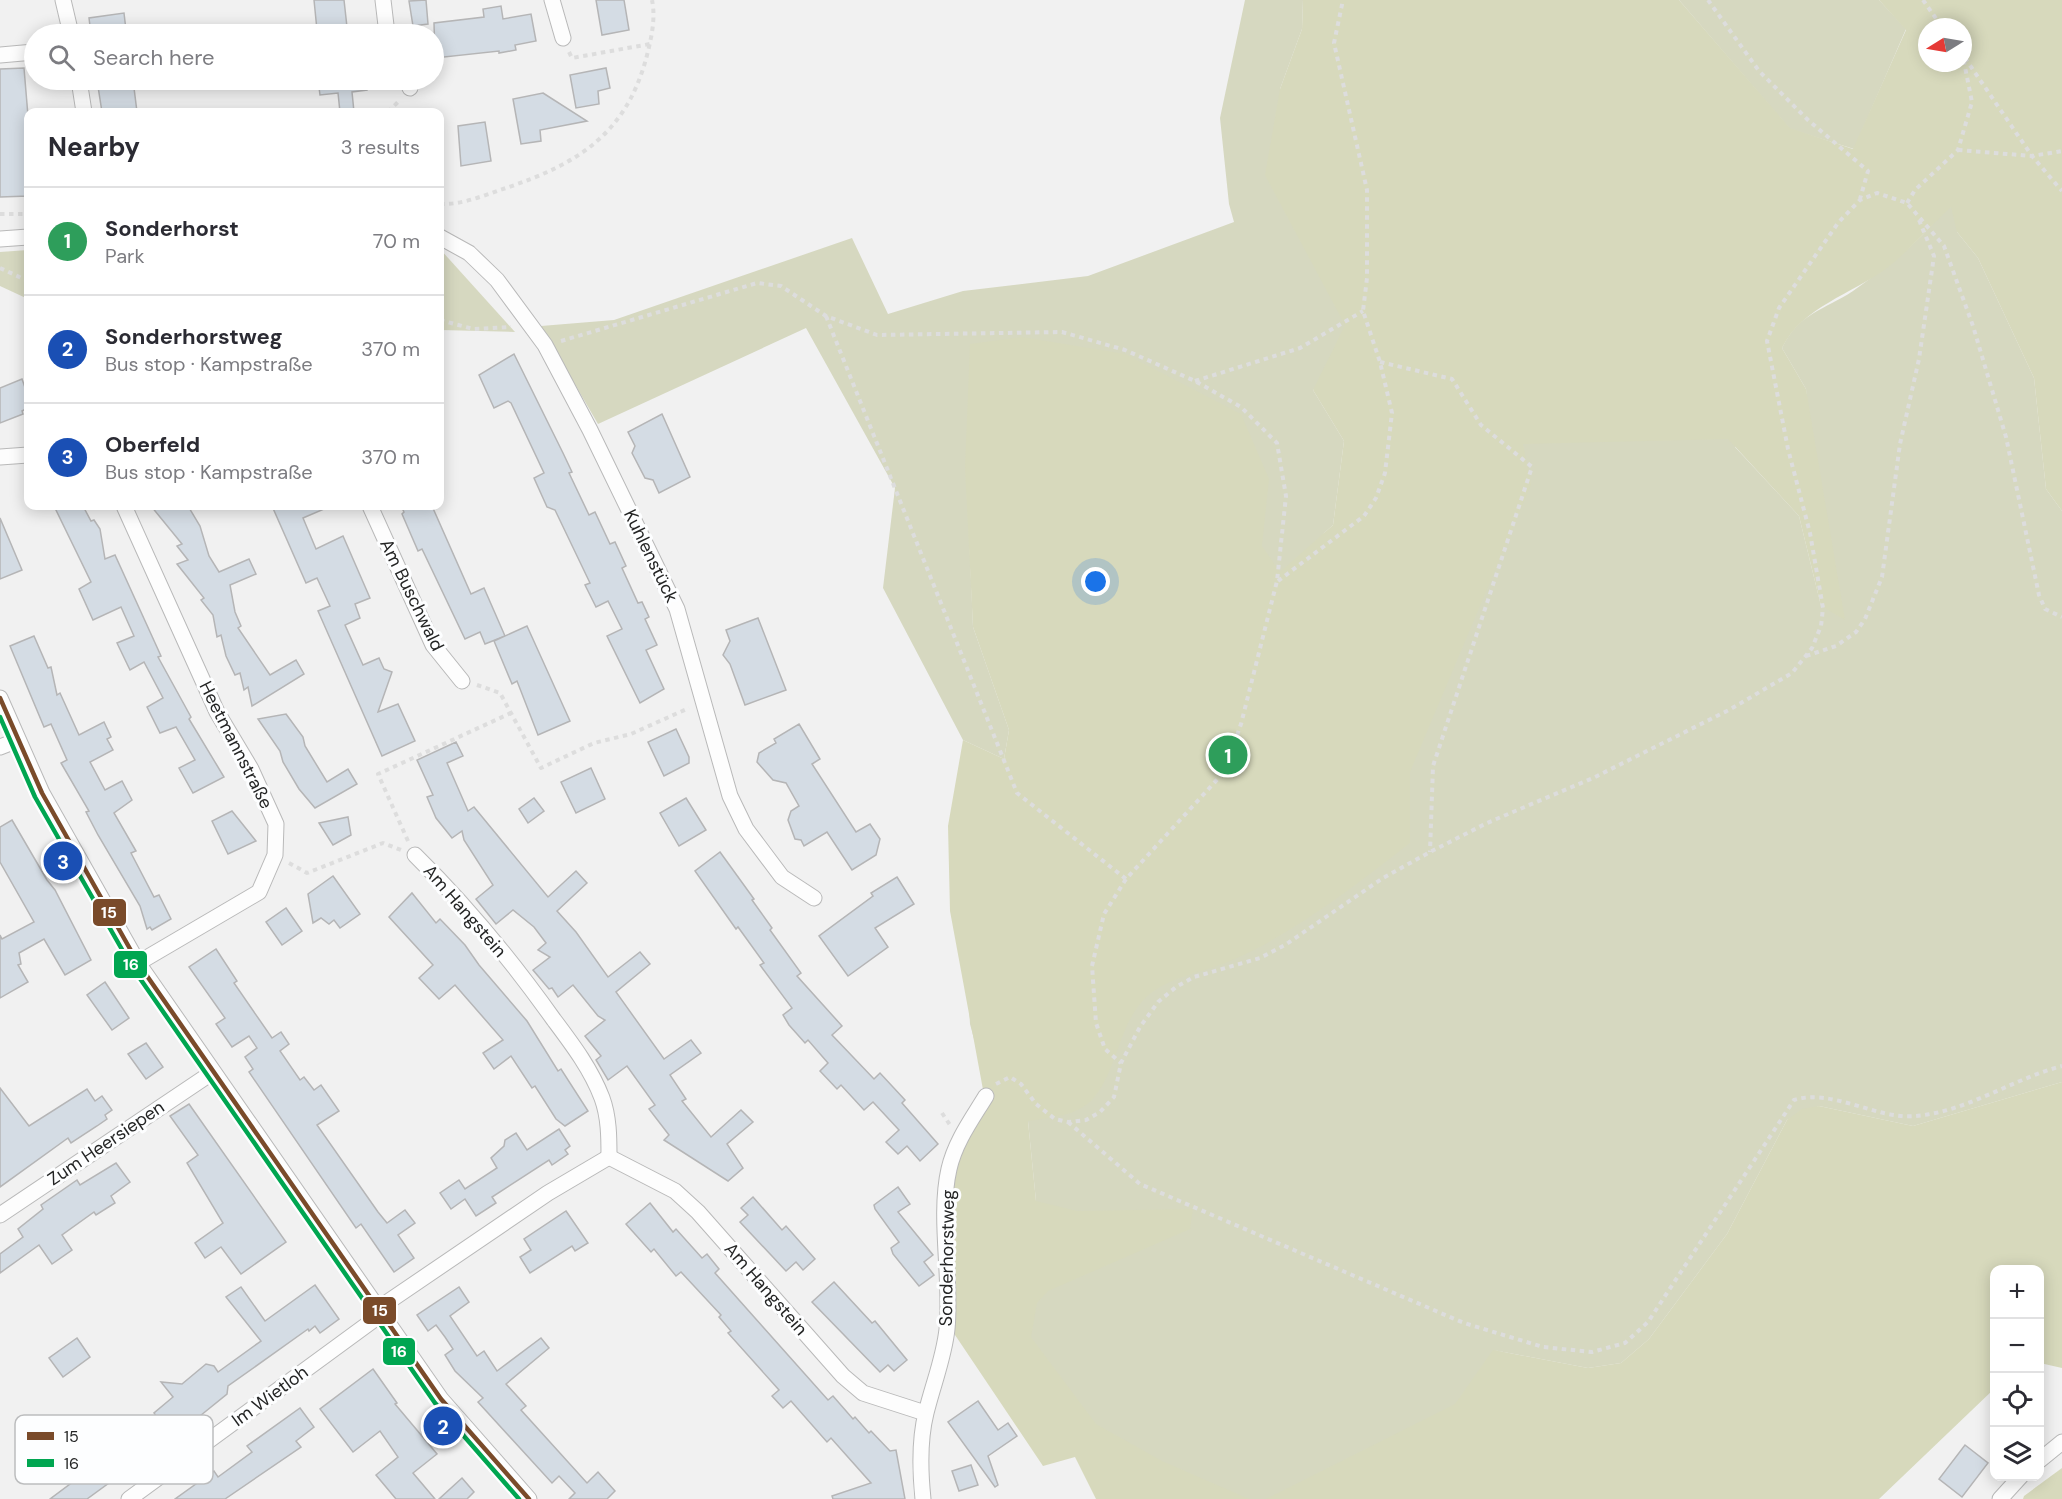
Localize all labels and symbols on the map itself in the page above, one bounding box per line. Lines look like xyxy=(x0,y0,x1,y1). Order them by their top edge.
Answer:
north arrow xyxy=(1918,18,1972,72)
street label: Kuhlenstück xyxy=(618,505,684,607)
street label: Am Buschwald xyxy=(374,535,450,655)
your location xyxy=(1081,567,1110,596)
street label: Heetmannstraße xyxy=(194,677,278,813)
pin: 1 xyxy=(1208,732,1248,777)
pin: 3 xyxy=(44,838,82,884)
street label: Am Hangstein xyxy=(418,860,512,962)
line badge: 15 xyxy=(92,898,127,927)
text: 15 xyxy=(101,902,117,923)
line badge: 16 xyxy=(113,950,148,979)
text: 16 xyxy=(123,954,139,975)
street label: Zum Heersiepen xyxy=(43,1095,169,1191)
street label: Sonderhorstweg xyxy=(934,1189,960,1327)
street label: Am Hangstein xyxy=(719,1238,813,1340)
line badge: 15 xyxy=(362,1296,397,1325)
text: 15 xyxy=(372,1300,388,1321)
line badge: 16 xyxy=(382,1337,416,1366)
text: 16 xyxy=(391,1341,407,1362)
street label: Im Wietloh xyxy=(227,1360,313,1432)
pin: 2 xyxy=(424,1404,462,1448)
legend xyxy=(15,1415,213,1484)
text: 15 xyxy=(64,1426,79,1447)
text: 16 xyxy=(64,1453,79,1474)

